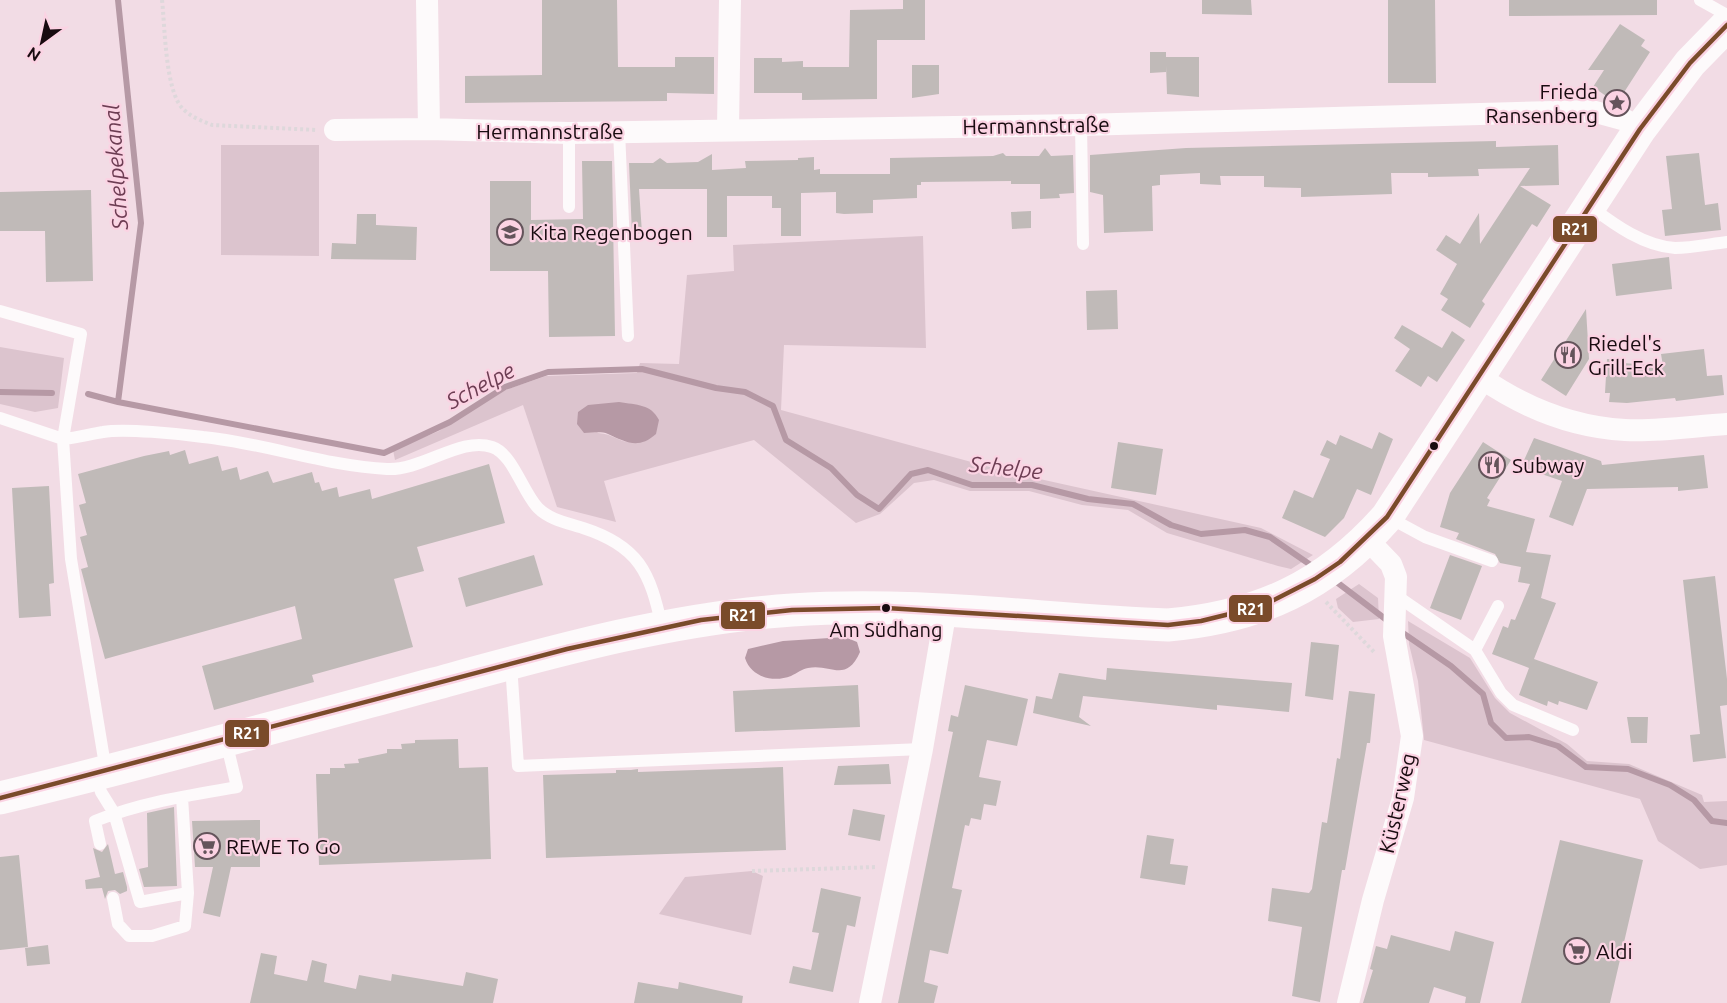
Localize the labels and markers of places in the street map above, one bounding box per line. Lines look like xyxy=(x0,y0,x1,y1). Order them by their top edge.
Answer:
place label: Frieda Ransenberg xyxy=(1486,79,1598,127)
place icon: Frieda Ransenberg xyxy=(1602,88,1632,118)
school or university icon: Kita Regenbogen xyxy=(495,217,525,247)
place label: Kita Regenbogen xyxy=(530,220,693,244)
place label: Riedel's Grill-Eck xyxy=(1588,331,1665,379)
restaurant icon: Riedel's Grill-Eck xyxy=(1553,340,1583,370)
unlabelled marker xyxy=(1428,440,1440,452)
restaurant icon: Subway xyxy=(1477,450,1507,480)
place label: Subway xyxy=(1512,453,1584,477)
marker: Am Südhang xyxy=(880,602,892,614)
place label: Am Südhang xyxy=(829,618,943,641)
supermarket icon: REWE To Go xyxy=(192,831,222,861)
place label: REWE To Go xyxy=(226,834,341,858)
supermarket icon: Aldi xyxy=(1562,936,1592,966)
place label: Aldi xyxy=(1596,939,1633,963)

